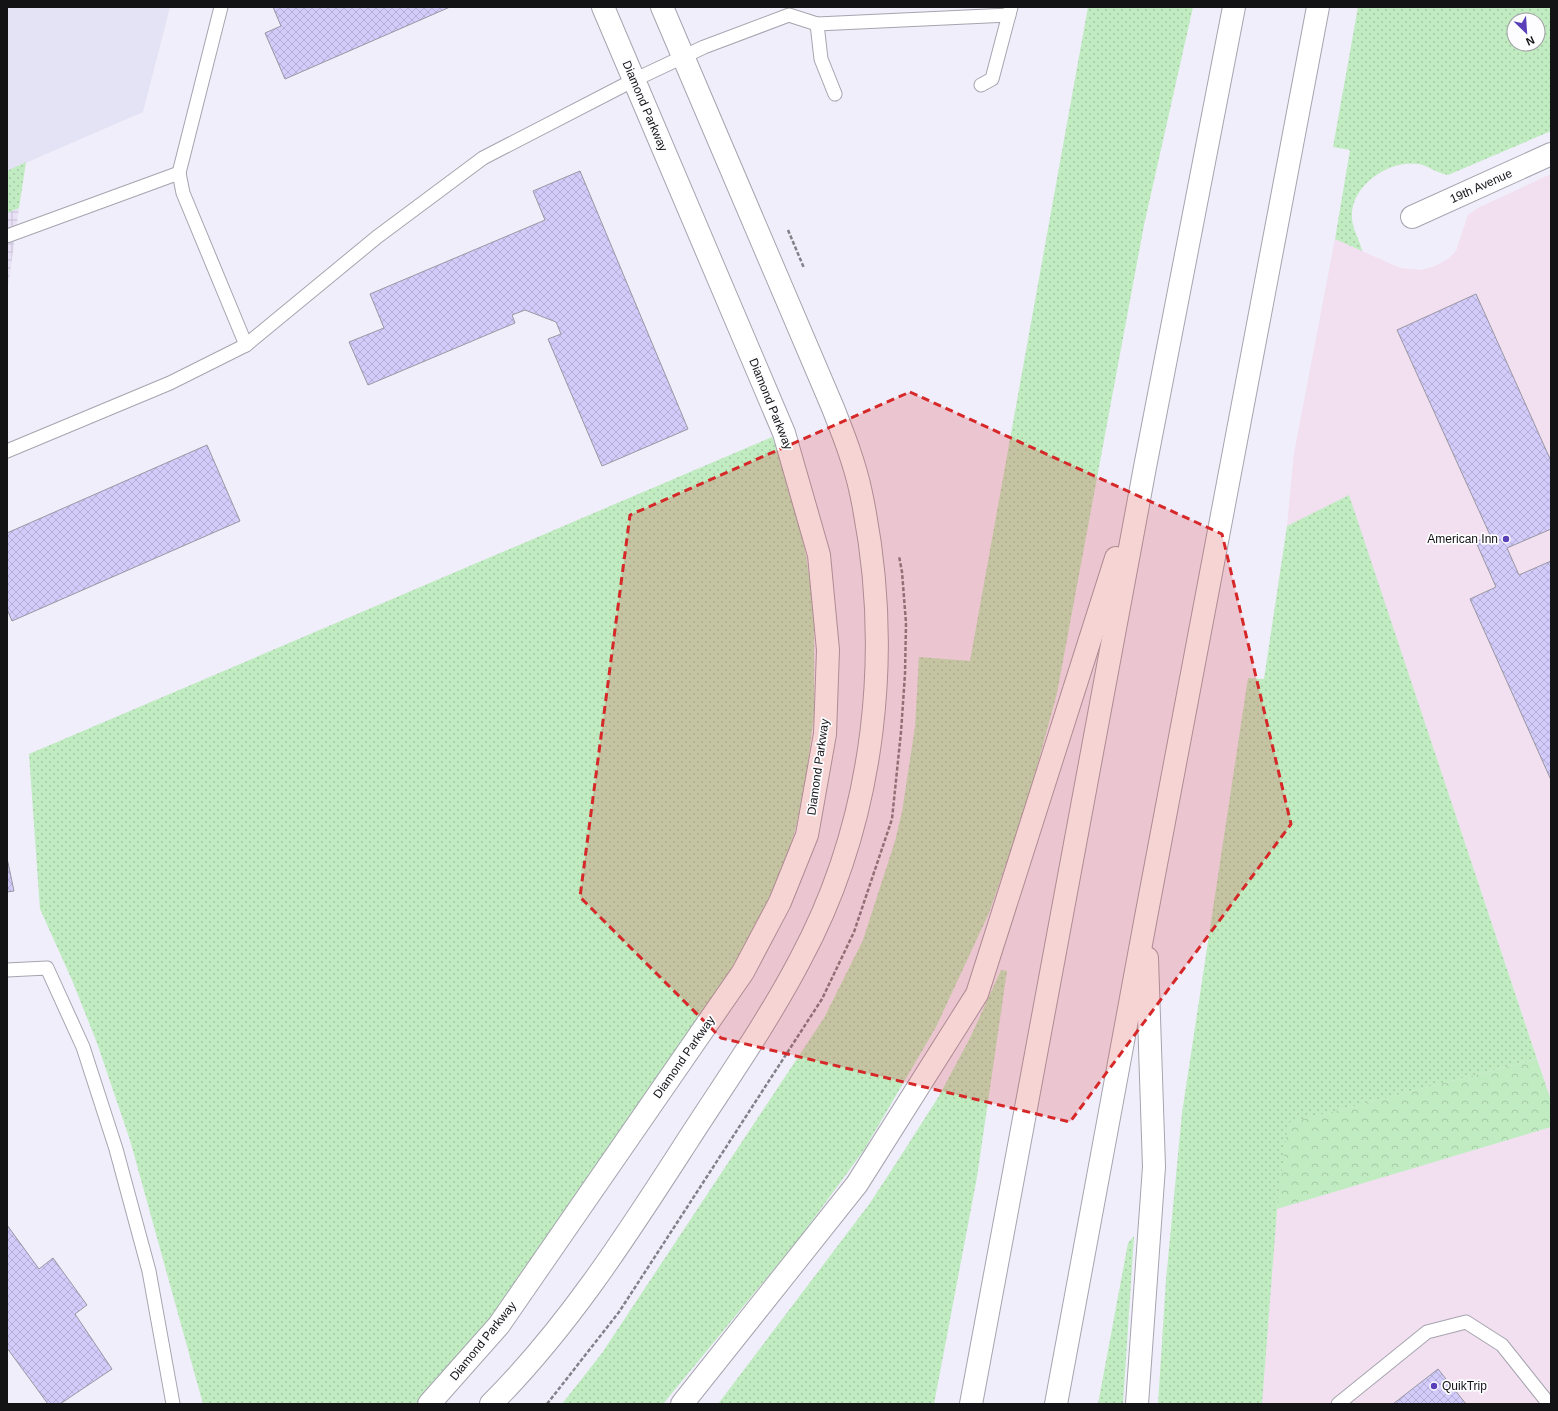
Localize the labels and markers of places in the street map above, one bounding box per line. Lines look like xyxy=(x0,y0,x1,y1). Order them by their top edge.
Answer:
place label: American Inn xyxy=(1427,532,1498,546)
marker: American Inn xyxy=(1501,534,1511,544)
place label: QuikTrip xyxy=(1442,1379,1487,1393)
marker: QuikTrip xyxy=(1429,1381,1439,1391)

